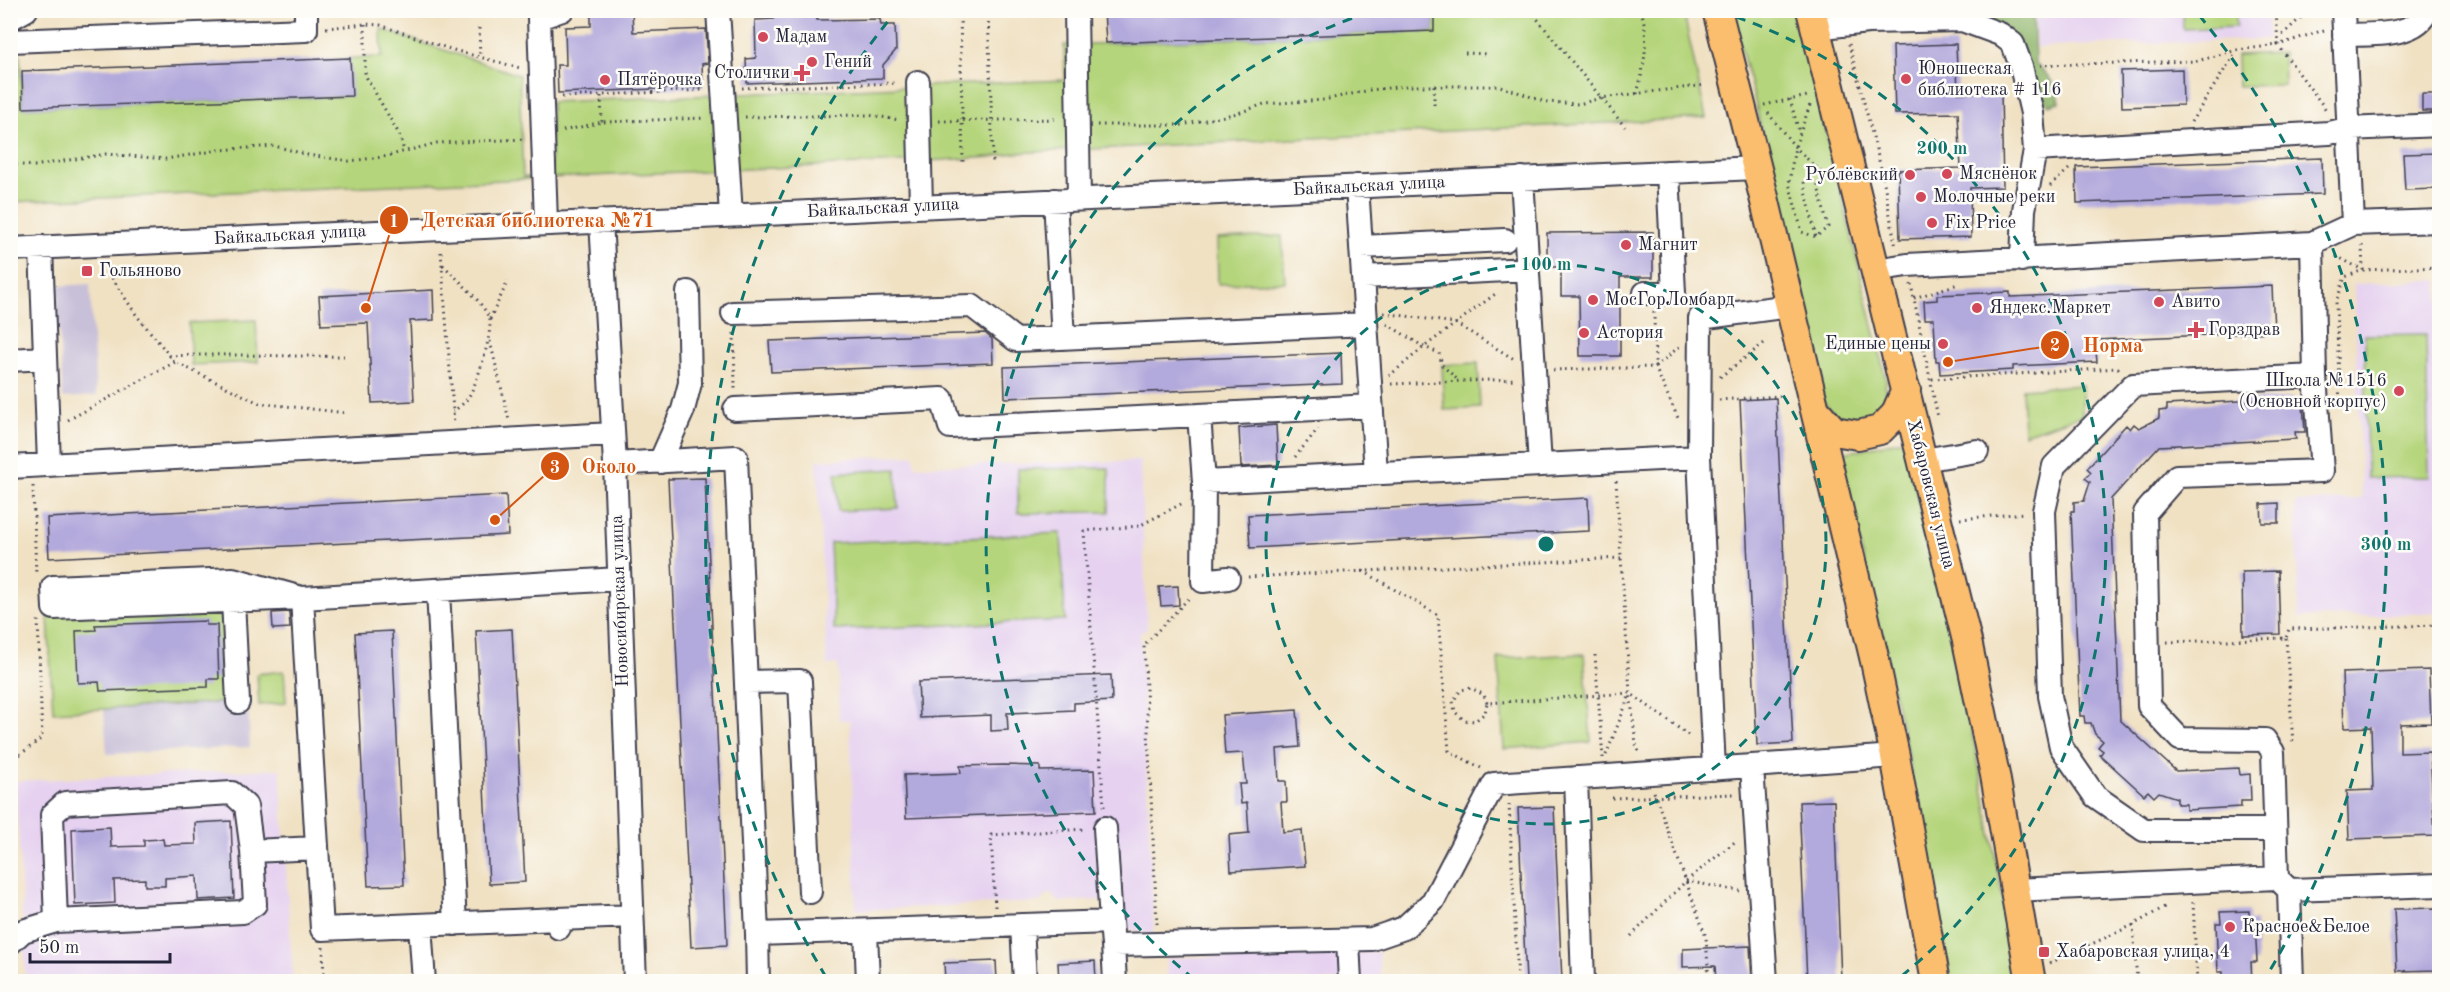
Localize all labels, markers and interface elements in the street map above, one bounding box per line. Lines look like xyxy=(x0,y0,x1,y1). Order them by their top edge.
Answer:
place label: Мадам xyxy=(775,28,827,46)
marker: Мадам xyxy=(756,30,770,44)
place label: Гений xyxy=(824,53,872,71)
marker: Гений xyxy=(805,55,819,69)
place label: Юношеская библиотека # 116 xyxy=(1918,60,2062,99)
place label: Столички xyxy=(714,64,790,82)
marker: Столички xyxy=(795,66,809,80)
place label: Пятёрочка xyxy=(617,71,703,89)
marker: Юношеская библиотека # 116 xyxy=(1899,72,1913,86)
marker: Пятёрочка xyxy=(598,73,612,87)
text: 200 m xyxy=(1917,140,1967,158)
place label: Мяснёнок xyxy=(1959,165,2037,183)
place label: Рублёвский xyxy=(1805,166,1898,184)
marker: Мяснёнок xyxy=(1940,167,1954,181)
marker: Рублёвский xyxy=(1903,168,1917,182)
street label: Байкальская улица xyxy=(1292,173,1446,199)
place label: Молочные реки xyxy=(1933,188,2055,206)
marker: Молочные реки xyxy=(1914,190,1928,204)
street label: Байкальская улица xyxy=(806,195,960,221)
callout: Детская библиотека №71 xyxy=(379,201,667,239)
text: Детская библиотека №71 xyxy=(421,212,655,232)
text: 1 xyxy=(389,213,399,231)
place label: Fix Price xyxy=(1944,214,2016,232)
marker: Fix Price xyxy=(1925,216,1939,230)
street label: Байкальская улица xyxy=(213,222,367,248)
place label: Магнит xyxy=(1638,236,1698,254)
marker: Магнит xyxy=(1619,238,1633,252)
text: 100 m xyxy=(1521,256,1571,274)
place label: Гольяново xyxy=(99,262,182,280)
marker: Гольяново xyxy=(80,264,94,278)
place label: МосГорЛомбард xyxy=(1605,291,1734,309)
marker: МосГорЛомбард xyxy=(1586,293,1600,307)
place label: Авито xyxy=(2171,293,2221,311)
marker: Авито xyxy=(2152,295,2166,309)
place label: Яндекс.Маркет xyxy=(1989,299,2111,317)
marker: Яндекс.Маркет xyxy=(1970,301,1984,315)
place label: Горздрав xyxy=(2208,321,2280,339)
marker: Горздрав xyxy=(2189,323,2203,337)
place label: Астория xyxy=(1596,324,1663,342)
marker: Астория xyxy=(1577,326,1591,340)
callout: Норма xyxy=(2040,326,2155,364)
place label: Единые цены xyxy=(1825,335,1931,353)
marker: Единые цены xyxy=(1936,337,1950,351)
text: 2 xyxy=(2050,337,2060,355)
text: Норма xyxy=(2083,337,2143,357)
place label: Школа №1516 (Основной корпус) xyxy=(2239,372,2387,411)
marker: Школа №1516 (Основной корпус) xyxy=(2392,384,2406,398)
street label: Хабаровская улица xyxy=(1904,417,1958,571)
callout: Около xyxy=(540,447,649,485)
text: Около xyxy=(582,458,636,478)
text: 3 xyxy=(550,459,560,477)
street label: Новосибирская улица xyxy=(608,514,632,687)
centre of rings xyxy=(1536,534,1556,554)
text: 300 m xyxy=(2361,536,2411,554)
place label: Красное&Белое xyxy=(2242,918,2370,936)
marker: Красное&Белое xyxy=(2223,920,2237,934)
scale bar xyxy=(30,926,170,964)
text: 50 m xyxy=(39,939,79,957)
place label: Хабаровская улица, 4 xyxy=(2056,943,2230,961)
marker: Хабаровская улица, 4 xyxy=(2037,945,2051,959)

